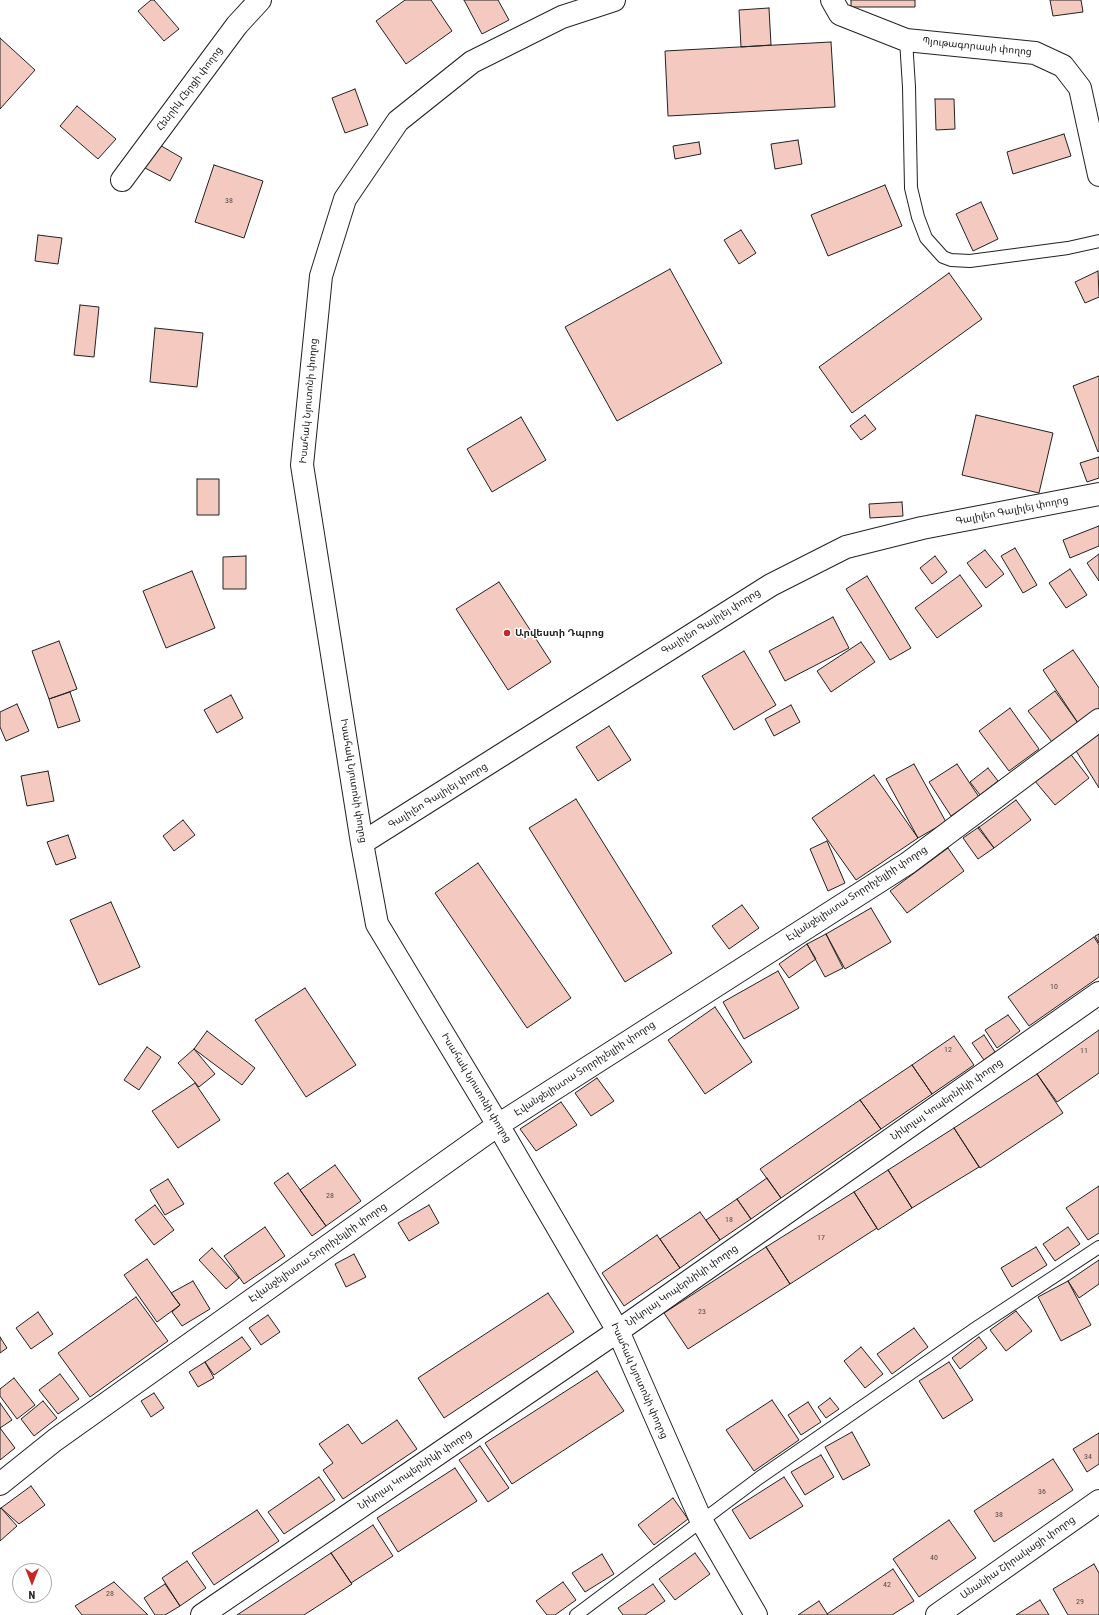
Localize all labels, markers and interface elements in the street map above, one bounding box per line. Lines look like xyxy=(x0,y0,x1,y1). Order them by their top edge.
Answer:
street label: Պյութագորասի փողոց xyxy=(922,35,1032,59)
street label: Հենրիկ Հերցի փողոց xyxy=(155,45,225,133)
house number: 38 xyxy=(225,196,233,206)
street label: Իսահակ Նյուտոնի փողոց xyxy=(298,338,320,464)
street label: Գալիլեո Գալիլեյ փողոց xyxy=(955,494,1069,528)
street label: Գալիլեո Գալիլեյ փողոց xyxy=(659,587,763,657)
place label: Արվեստի Դպրոց xyxy=(515,627,604,639)
marker: Արվեստի Դպրոց xyxy=(502,628,512,638)
street label: Իսահակ Նյուտոնի փողոց xyxy=(337,718,369,844)
street label: Գալիլեո Գալիլեյ փողոց xyxy=(386,761,490,831)
street label: Էվանջելիստա Տորրիչելլիի փողոց xyxy=(784,844,930,944)
house number: 10 xyxy=(1050,982,1058,992)
street label: Էվանջելիստա Տորրիչելլիի փողոց xyxy=(512,1019,658,1119)
street label: Իսահակ Նյուտոնի փողոց xyxy=(438,1031,514,1145)
house number: 12 xyxy=(944,1045,952,1055)
house number: 11 xyxy=(1080,1046,1088,1056)
street label: Նիկոլայ Կոպերնիկի փողոց xyxy=(889,1057,1005,1143)
house number: 28 xyxy=(326,1191,334,1201)
street label: Էվանջելիստա Տորրիչելլիի փողոց xyxy=(247,1201,389,1305)
house number: 18 xyxy=(725,1215,733,1225)
house number: 17 xyxy=(817,1233,825,1243)
street label: Նիկոլայ Կոպերնիկի փողոց xyxy=(624,1243,740,1329)
house number: 23 xyxy=(698,1307,706,1317)
street label: Իսահակ Նյուտոնի փողոց xyxy=(608,1321,670,1441)
street label: Նիկոլայ Կոպերնիկի փողոց xyxy=(356,1427,474,1513)
house number: 34 xyxy=(1084,1452,1092,1462)
house number: 36 xyxy=(1038,1487,1046,1497)
house number: 38 xyxy=(995,1510,1003,1520)
street label: Անանիա Շիրակացի փողոց xyxy=(958,1514,1078,1602)
house number: 40 xyxy=(930,1553,938,1563)
north arrow xyxy=(12,1563,52,1603)
house number: 42 xyxy=(883,1580,891,1590)
text: N xyxy=(29,1588,35,1601)
house number: 28 xyxy=(106,1589,114,1599)
house number: 29 xyxy=(1076,1597,1084,1607)

